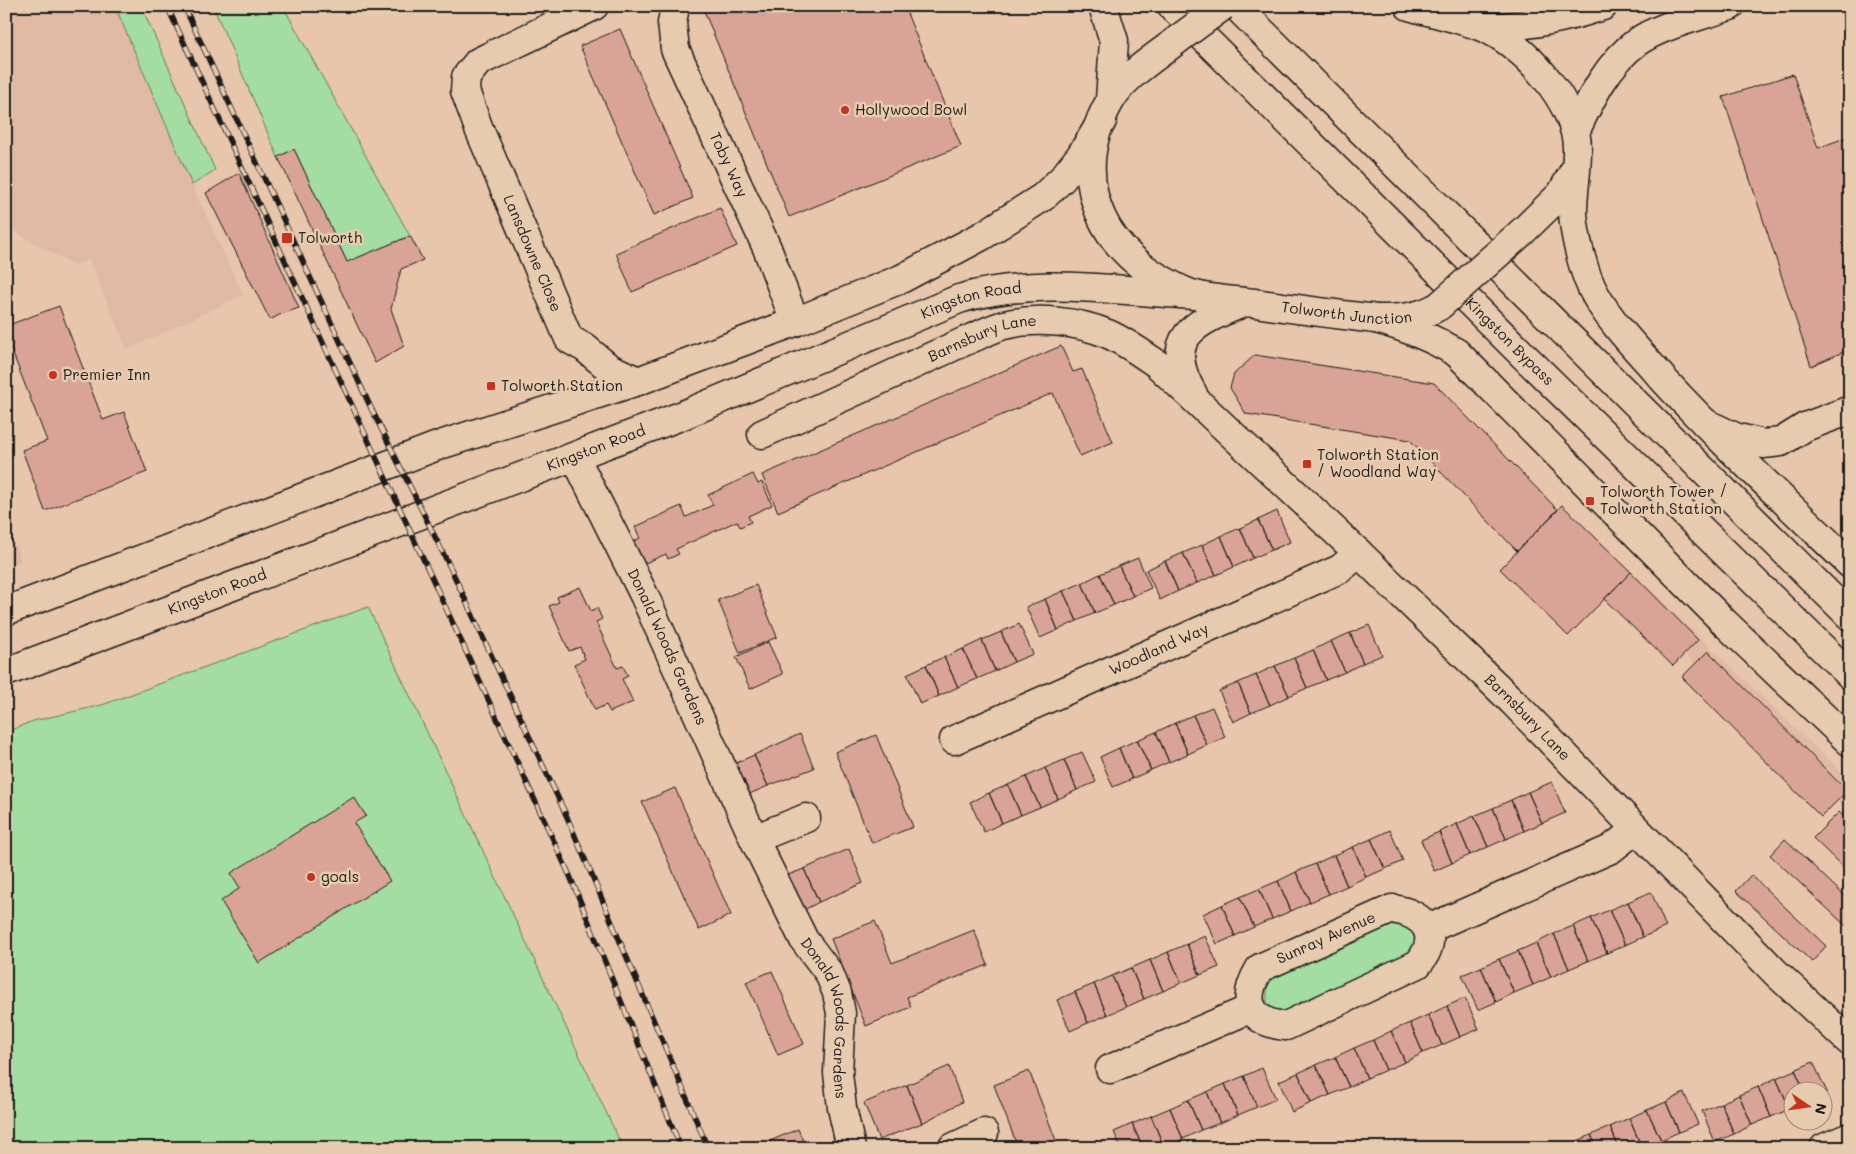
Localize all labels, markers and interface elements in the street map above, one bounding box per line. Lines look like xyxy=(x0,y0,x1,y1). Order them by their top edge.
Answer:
place label: Hollywood Bowl xyxy=(855,99,967,119)
marker: Hollywood Bowl xyxy=(839,104,851,116)
street label: Toby Way xyxy=(706,128,753,200)
street label: Lansdowne Close xyxy=(499,192,567,315)
place label: Tolworth xyxy=(298,227,362,247)
marker: Tolworth xyxy=(280,231,294,245)
street label: Kingston Road xyxy=(917,277,1022,323)
street label: Kingston Bypass xyxy=(1462,293,1559,389)
street label: Tolworth Junction xyxy=(1280,296,1413,328)
street label: Barnsbury Lane xyxy=(924,310,1037,366)
place label: Premier Inn xyxy=(63,364,150,384)
marker: Premier Inn xyxy=(47,369,59,381)
place label: Tolworth Station xyxy=(501,375,623,395)
marker: Tolworth Station xyxy=(485,380,497,392)
street label: Kingston Road xyxy=(543,419,648,475)
place label: Tolworth Station / Woodland Way xyxy=(1317,444,1439,481)
marker: Tolworth Station / Woodland Way xyxy=(1301,458,1313,470)
place label: Tolworth Tower / Tolworth Station xyxy=(1600,481,1727,518)
marker: Tolworth Tower / Tolworth Station xyxy=(1584,495,1596,507)
street label: Kingston Road xyxy=(165,563,269,619)
street label: Donald Woods Gardens xyxy=(623,565,712,728)
street label: Woodland Way xyxy=(1106,618,1211,679)
street label: Barnsbury Lane xyxy=(1481,669,1575,765)
place label: goals xyxy=(321,866,359,886)
marker: goals xyxy=(305,871,317,883)
street label: Sunray Avenue xyxy=(1273,906,1378,968)
street label: Donald Woods Gardens xyxy=(796,933,852,1100)
north arrow xyxy=(1784,1082,1834,1132)
text: N xyxy=(1811,1102,1832,1116)

